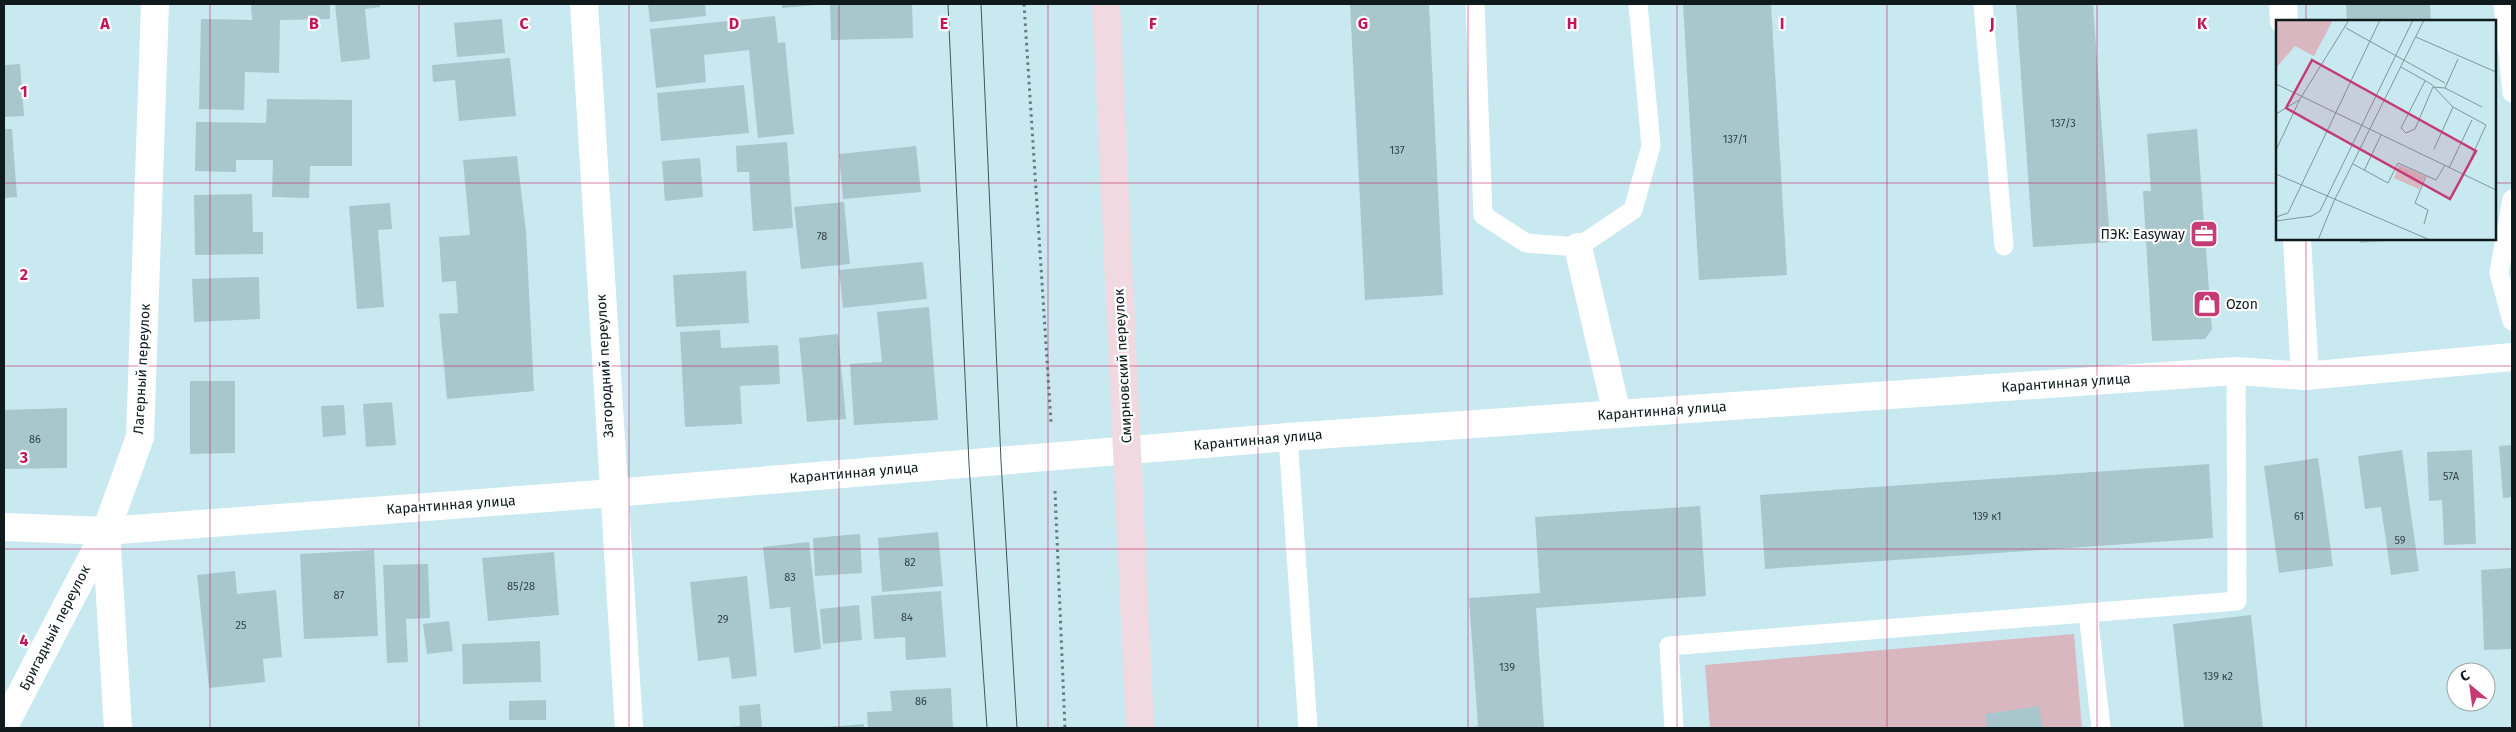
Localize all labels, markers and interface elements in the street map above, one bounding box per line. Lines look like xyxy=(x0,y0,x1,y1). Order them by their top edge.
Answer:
text: A xyxy=(99,14,110,33)
text: B xyxy=(309,14,319,33)
text: C xyxy=(519,14,529,33)
text: D xyxy=(729,14,739,33)
text: E xyxy=(940,14,948,33)
text: F xyxy=(1149,14,1157,33)
text: G xyxy=(1358,14,1368,33)
text: H xyxy=(1567,14,1577,33)
text: I xyxy=(1780,14,1784,33)
text: J xyxy=(1988,14,1995,33)
text: K xyxy=(2197,14,2208,33)
inset map xyxy=(2276,20,2496,240)
text: 1 xyxy=(20,82,28,101)
house number: 137/3 xyxy=(2050,117,2076,130)
house number: 137/1 xyxy=(1723,133,1747,146)
house number: 137 xyxy=(1389,144,1405,157)
office icon: ПЭК: Easyway xyxy=(2189,219,2219,249)
place label: ПЭК: Easyway xyxy=(2101,226,2185,243)
house number: 78 xyxy=(817,230,827,243)
text: 2 xyxy=(20,265,28,284)
street label: Смирновский переулок xyxy=(1110,288,1136,444)
shop icon: Ozon xyxy=(2192,289,2222,319)
street label: Загородний переулок xyxy=(593,293,617,438)
place label: Ozon xyxy=(2226,296,2258,313)
street label: Лагерный переулок xyxy=(130,302,154,435)
street label: Карантинная улица xyxy=(2001,370,2131,396)
street label: Карантинная улица xyxy=(1597,398,1727,424)
street label: Карантинная улица xyxy=(1193,426,1323,454)
house number: 86 xyxy=(29,433,41,446)
text: 3 xyxy=(19,448,28,467)
street label: Карантинная улица xyxy=(789,459,919,487)
house number: 57А xyxy=(2443,470,2460,483)
street label: Карантинная улица xyxy=(386,492,516,518)
house number: 139 к1 xyxy=(1972,510,2002,523)
house number: 61 xyxy=(2294,510,2304,523)
house number: 59 xyxy=(2394,534,2406,547)
house number: 82 xyxy=(904,556,916,569)
street label: Бригадный переулок xyxy=(16,562,94,694)
house number: 83 xyxy=(784,571,796,584)
house number: 85/28 xyxy=(507,580,535,593)
house number: 87 xyxy=(334,589,345,602)
house number: 84 xyxy=(901,611,913,624)
house number: 29 xyxy=(717,613,729,626)
house number: 25 xyxy=(236,619,247,632)
text: 4 xyxy=(19,631,29,650)
house number: 139 xyxy=(1499,661,1515,674)
north arrow xyxy=(2446,662,2496,712)
text: С xyxy=(2457,667,2473,685)
house number: 139 к2 xyxy=(2203,670,2233,683)
house number: 86 xyxy=(915,695,927,708)

